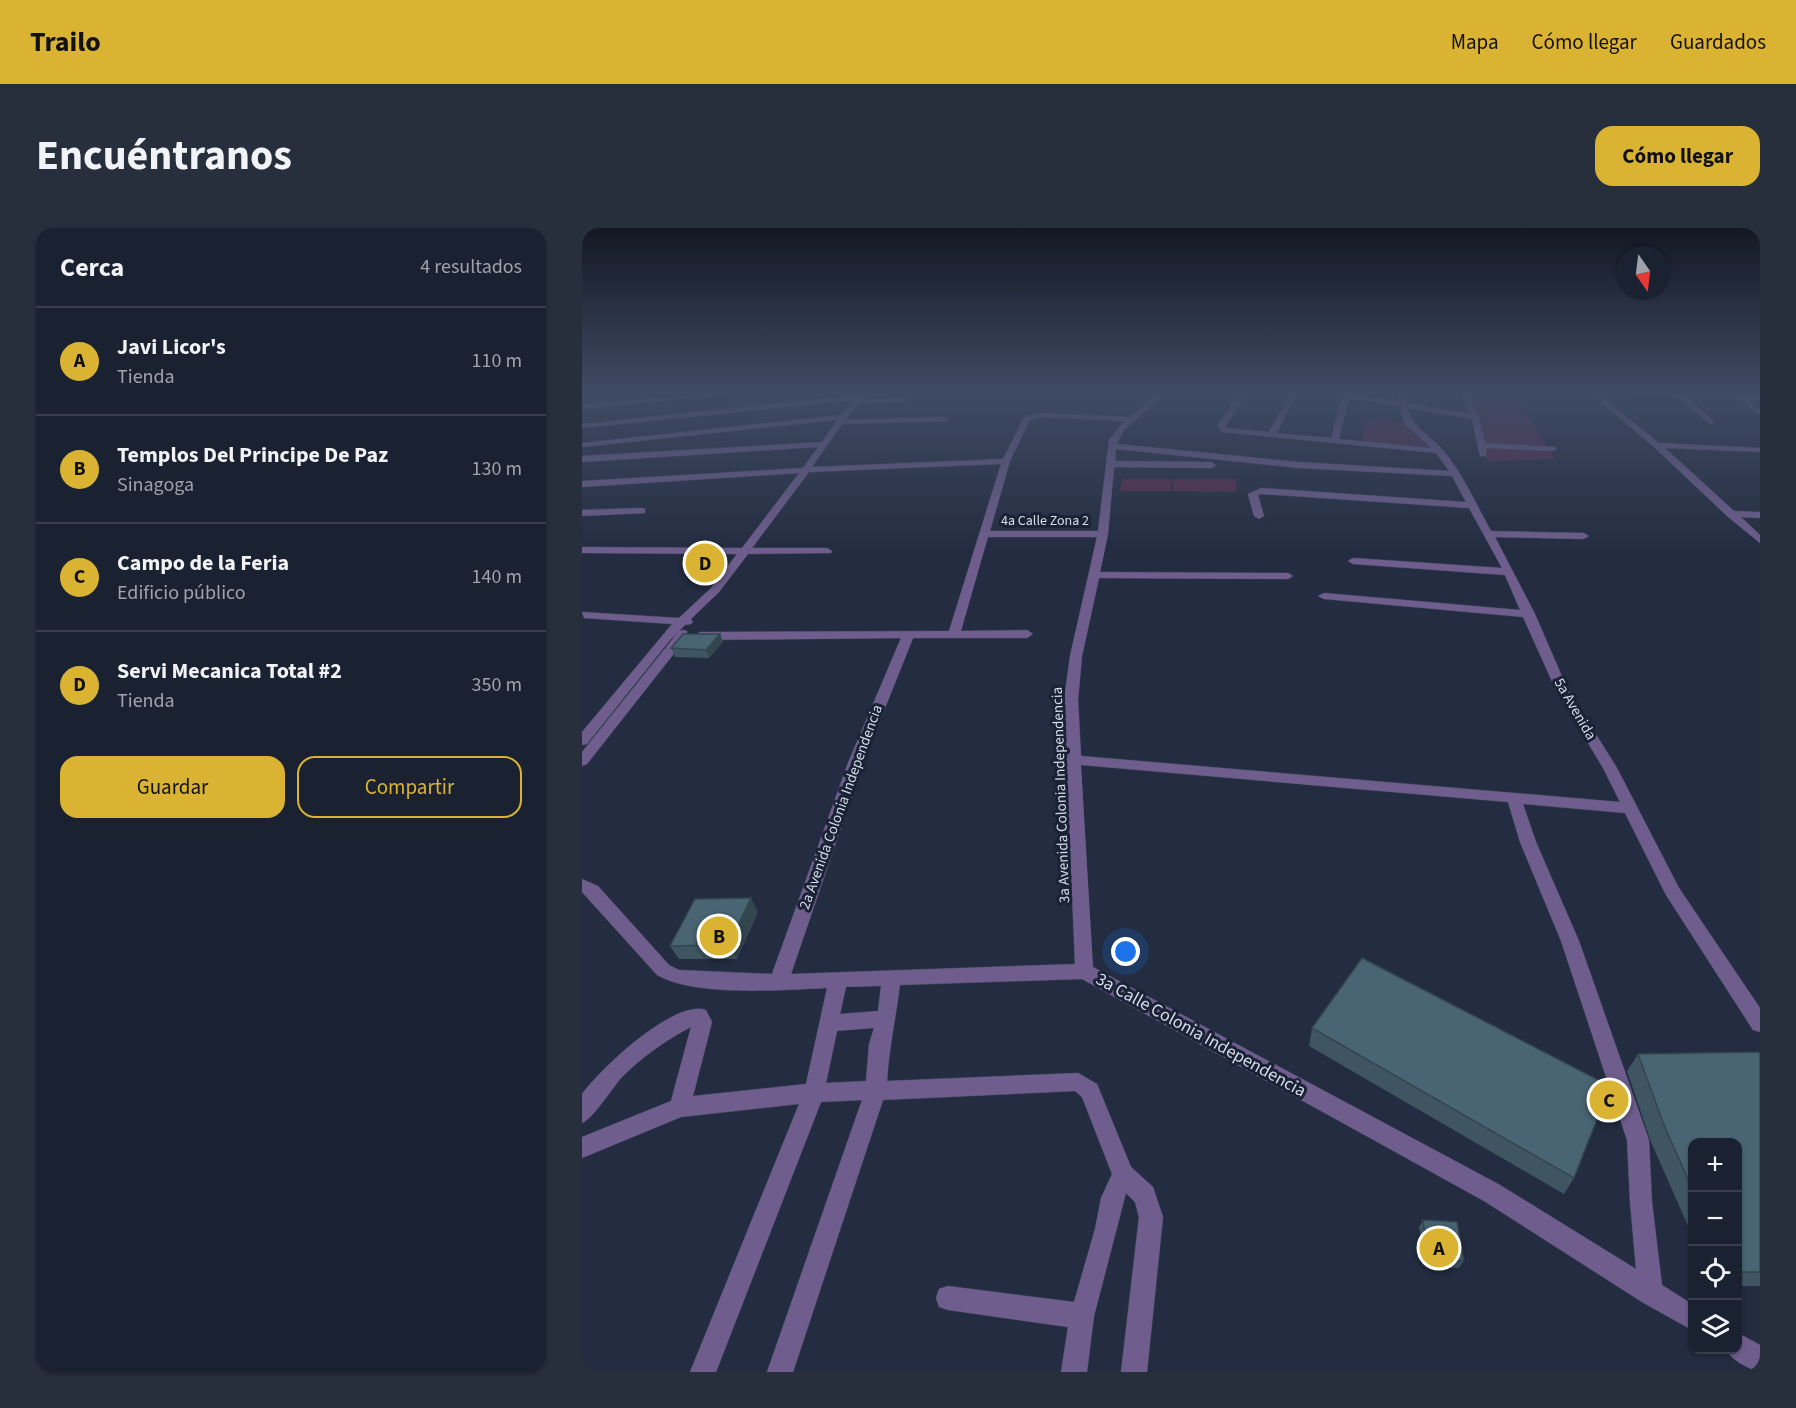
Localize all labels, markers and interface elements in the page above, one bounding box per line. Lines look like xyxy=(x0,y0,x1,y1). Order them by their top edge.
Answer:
text: Trailo xyxy=(30,22,101,62)
text: Mapa xyxy=(1451,27,1499,57)
text: Cómo llegar xyxy=(1532,27,1637,57)
text: Guardados xyxy=(1670,27,1766,57)
text: Encuéntranos xyxy=(36,126,292,186)
button: Cómo llegar xyxy=(1595,126,1760,186)
north arrow xyxy=(1616,246,1670,300)
text: Cerca xyxy=(60,249,124,286)
text: 4 resultados xyxy=(420,253,522,281)
text: Javi Licor's xyxy=(117,331,226,363)
text: A xyxy=(74,347,85,375)
text: 110 m xyxy=(472,347,522,375)
text: Tienda xyxy=(117,363,175,391)
text: Templos Del Principe De Paz xyxy=(117,439,388,471)
text: B xyxy=(73,455,86,483)
text: 130 m xyxy=(472,455,522,483)
text: Sinagoga xyxy=(117,471,194,499)
street label: 4a Calle Zona 2 xyxy=(1001,511,1089,531)
pin: D xyxy=(686,540,724,586)
text: Campo de la Feria xyxy=(117,547,289,579)
text: C xyxy=(74,563,85,591)
text: 140 m xyxy=(472,563,522,591)
text: Edificio público xyxy=(117,579,246,607)
text: Servi Mecanica Total #2 xyxy=(117,655,342,687)
text: D xyxy=(73,671,86,699)
text: 350 m xyxy=(472,671,522,699)
street label: 5a Avenida xyxy=(1549,674,1601,744)
text: Tienda xyxy=(117,687,175,715)
street label: 3a Avenida Colonia Independencia xyxy=(1047,687,1075,903)
street label: 2a Avenida Colonia Independencia xyxy=(794,702,888,912)
button: Guardar xyxy=(60,756,285,818)
button: Compartir xyxy=(297,756,522,818)
pin: B xyxy=(700,914,738,958)
your location xyxy=(1111,937,1140,966)
street label: 3a Calle Colonia Independencia xyxy=(1091,967,1311,1103)
pin: C xyxy=(1590,1078,1628,1122)
map controls xyxy=(1688,1138,1742,1354)
button: + xyxy=(1688,1138,1742,1192)
button: − xyxy=(1688,1192,1742,1246)
pin: A xyxy=(1420,1226,1458,1270)
button: locate xyxy=(1688,1246,1742,1300)
button: layers xyxy=(1688,1300,1742,1354)

